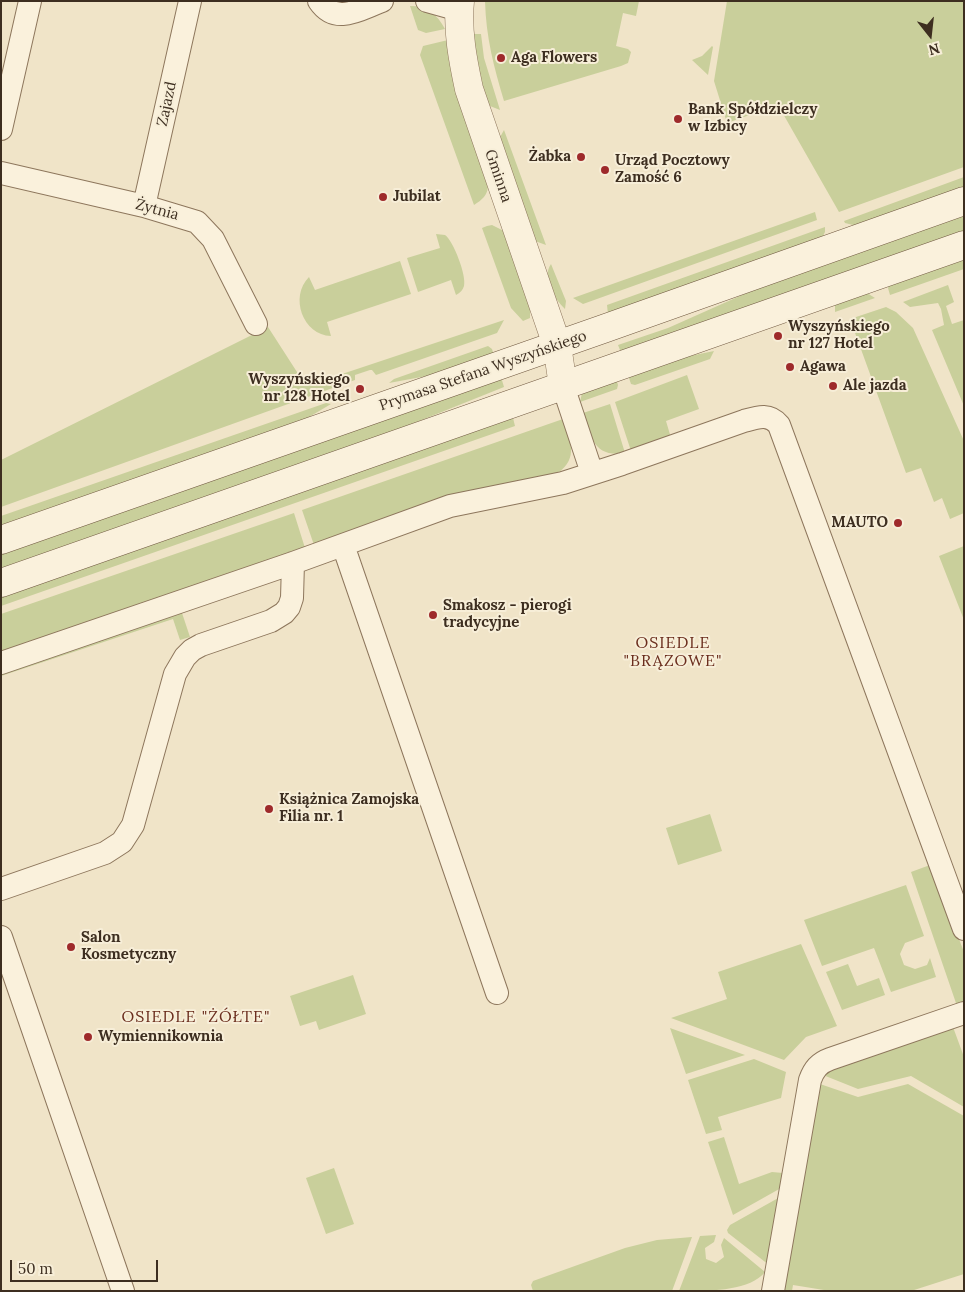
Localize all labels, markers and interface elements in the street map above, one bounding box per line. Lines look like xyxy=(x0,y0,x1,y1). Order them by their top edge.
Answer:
north arrow xyxy=(905,10,955,60)
text: N xyxy=(926,39,942,60)
place label: Aga Flowers xyxy=(511,49,597,67)
marker: Aga Flowers xyxy=(495,52,507,64)
street label: Zajazd xyxy=(154,80,180,128)
place label: Bank Spółdzielczy w Izbicy xyxy=(688,101,818,136)
marker: Bank Spółdzielczy w Izbicy xyxy=(672,113,684,125)
street label: Gminna xyxy=(481,147,515,205)
place label: Żabka xyxy=(529,148,571,166)
marker: Żabka xyxy=(575,151,587,163)
place label: Urząd Pocztowy Zamość 6 xyxy=(615,152,730,187)
marker: Urząd Pocztowy Zamość 6 xyxy=(599,164,611,176)
place label: Jubilat xyxy=(393,188,441,206)
marker: Jubilat xyxy=(377,191,389,203)
street label: Żytnia xyxy=(133,196,181,224)
place label: Wyszyńskiego nr 127 Hotel xyxy=(788,318,890,353)
street label: Prymasa Stefana Wyszyńskiego xyxy=(377,327,589,415)
marker: Wyszyńskiego nr 127 Hotel xyxy=(772,330,784,342)
place label: Agawa xyxy=(800,358,846,376)
marker: Agawa xyxy=(784,361,796,373)
place label: Wyszyńskiego nr 128 Hotel xyxy=(248,371,350,406)
place label: Ale jazda xyxy=(843,377,907,395)
marker: Ale jazda xyxy=(827,380,839,392)
marker: Wyszyńskiego nr 128 Hotel xyxy=(354,383,366,395)
place label: MAUTO xyxy=(831,514,888,532)
marker: MAUTO xyxy=(892,517,904,529)
place label: Smakosz - pierogi tradycyjne xyxy=(443,597,572,632)
marker: Smakosz - pierogi tradycyjne xyxy=(427,609,439,621)
district label: OSIEDLE "BRĄZOWE" xyxy=(622,633,724,671)
place label: Książnica Zamojska Filia nr. 1 xyxy=(279,791,419,826)
marker: Książnica Zamojska Filia nr. 1 xyxy=(263,803,275,815)
place label: Salon Kosmetyczny xyxy=(81,929,176,964)
marker: Salon Kosmetyczny xyxy=(65,941,77,953)
district label: OSIEDLE "ŻÓŁTE" xyxy=(120,1007,272,1027)
place label: Wymiennikownia xyxy=(98,1028,223,1046)
marker: Wymiennikownia xyxy=(82,1031,94,1043)
scale bar xyxy=(12,1250,160,1282)
text: 50 m xyxy=(18,1259,53,1278)

